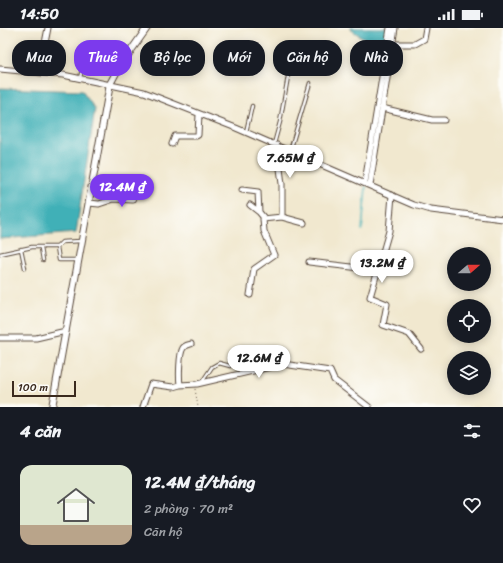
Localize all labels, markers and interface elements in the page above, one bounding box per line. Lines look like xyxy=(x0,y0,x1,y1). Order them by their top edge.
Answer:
text: 14:50 xyxy=(20,1,59,27)
chip: Mua xyxy=(12,40,66,76)
chip: Thuê xyxy=(74,40,132,76)
chip: Bộ lọc xyxy=(140,40,205,76)
chip: Mới xyxy=(213,40,265,76)
chip: Căn hộ xyxy=(273,40,342,76)
chip: Nhà xyxy=(350,40,403,76)
pin: 7.65M ₫ xyxy=(253,145,327,179)
text: 7.65M ₫ xyxy=(266,146,314,169)
pin: 12.4M ₫ xyxy=(85,174,159,208)
text: 12.4M ₫ xyxy=(99,175,145,198)
north arrow xyxy=(447,247,491,291)
map controls xyxy=(447,247,491,395)
pin: 13.2M ₫ xyxy=(345,250,419,284)
text: 13.2M ₫ xyxy=(360,251,404,274)
button: locate xyxy=(447,299,491,343)
pin: 12.6M ₫ xyxy=(222,345,296,379)
text: 12.6M ₫ xyxy=(236,346,282,369)
button: layers xyxy=(447,351,491,395)
text: 100 m xyxy=(18,378,48,397)
scale bar xyxy=(12,379,76,398)
text: 4 căn xyxy=(20,416,61,446)
icon: filters xyxy=(461,420,483,442)
text: 12.4M ₫/tháng xyxy=(144,467,255,497)
icon: home xyxy=(52,481,100,529)
icon: heart xyxy=(461,494,483,516)
text: 2 phòng · 70 m² xyxy=(144,497,233,520)
text: Căn hộ xyxy=(144,520,182,543)

